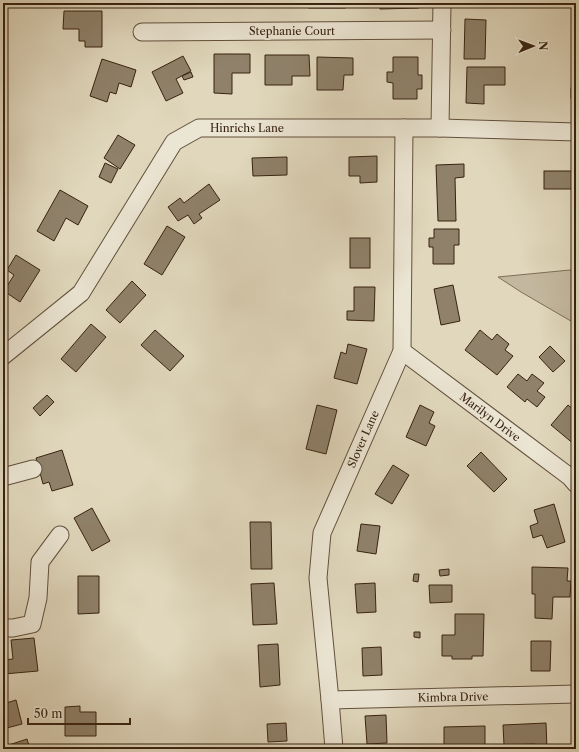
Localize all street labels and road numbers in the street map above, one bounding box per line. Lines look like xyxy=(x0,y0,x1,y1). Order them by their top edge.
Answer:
street label: Stephanie Court xyxy=(249,24,335,38)
street label: Hinrichs Lane xyxy=(210,121,284,135)
street label: Marilyn Drive xyxy=(457,390,523,444)
street label: Slover Lane xyxy=(344,408,382,470)
street label: Kimbra Drive xyxy=(418,689,488,705)

